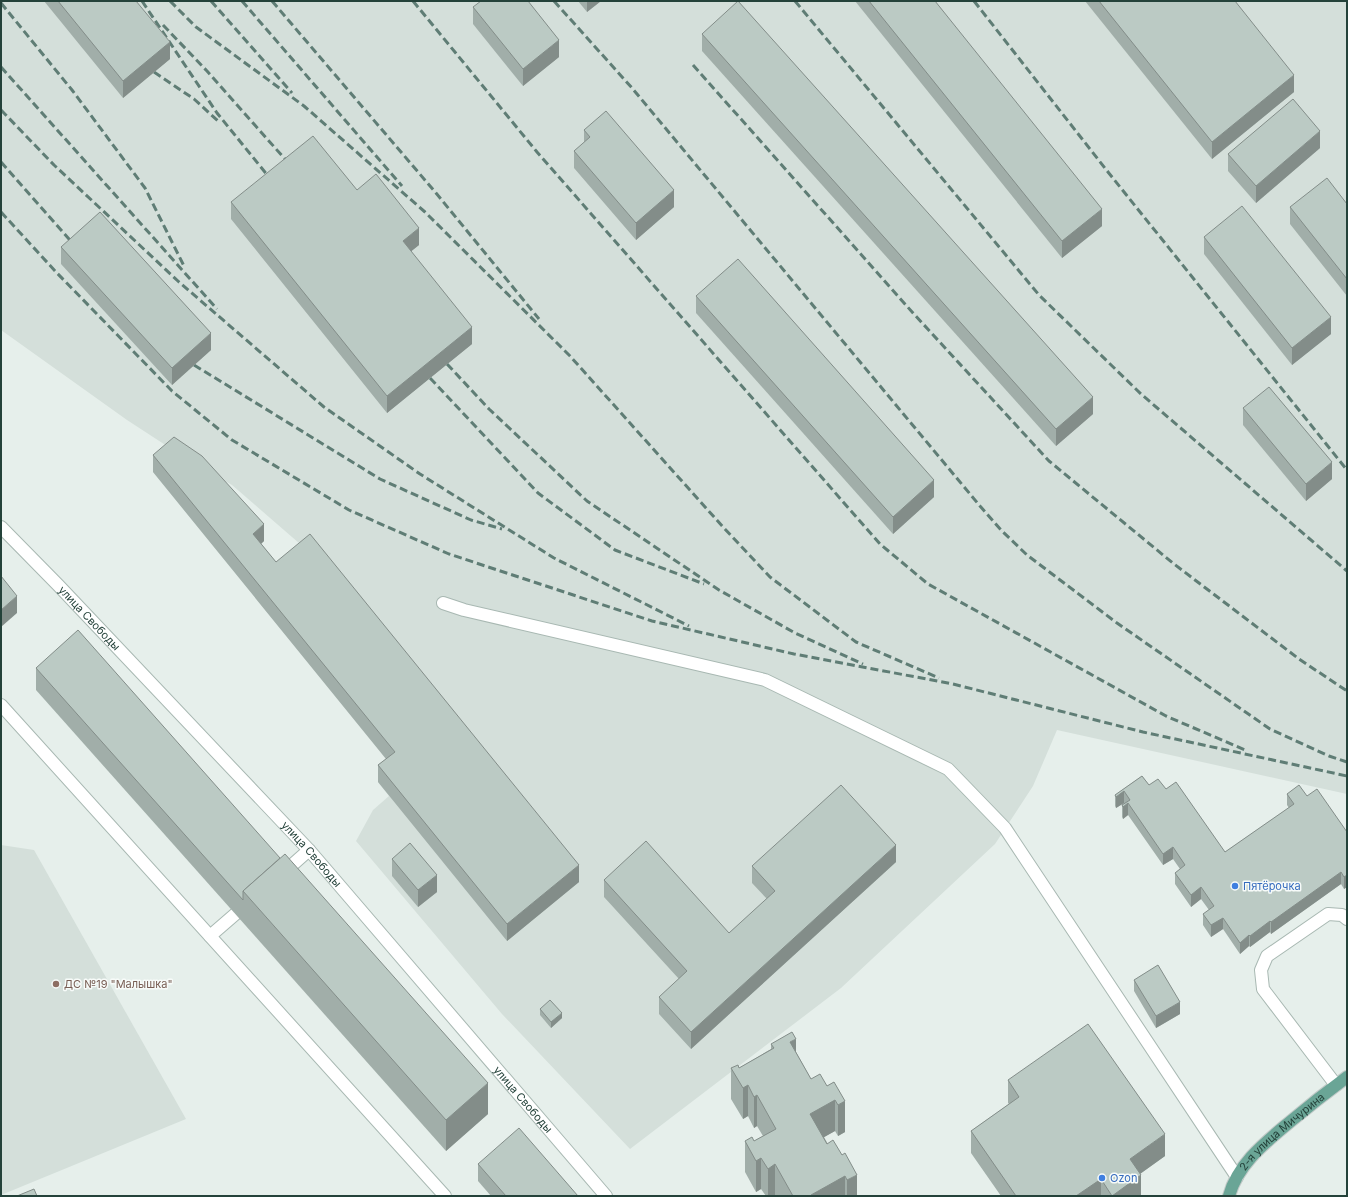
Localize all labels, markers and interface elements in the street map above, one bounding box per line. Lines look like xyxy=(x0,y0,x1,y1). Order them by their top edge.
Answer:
street label: улица Свободы xyxy=(56,583,123,653)
street label: улица Свободы xyxy=(278,818,345,890)
place label: Пятёрочка xyxy=(1243,879,1301,893)
marker: Пятёрочка xyxy=(1230,881,1240,891)
place label: ДС №19 "Малышка" xyxy=(64,977,173,991)
marker: ДС №19 "Малышка" xyxy=(51,979,61,989)
street label: улица Свободы xyxy=(491,1063,556,1136)
street label: 2-я улица Мичурина xyxy=(1236,1090,1327,1173)
place label: Ozon xyxy=(1110,1171,1137,1185)
marker: Ozon xyxy=(1097,1173,1107,1183)

